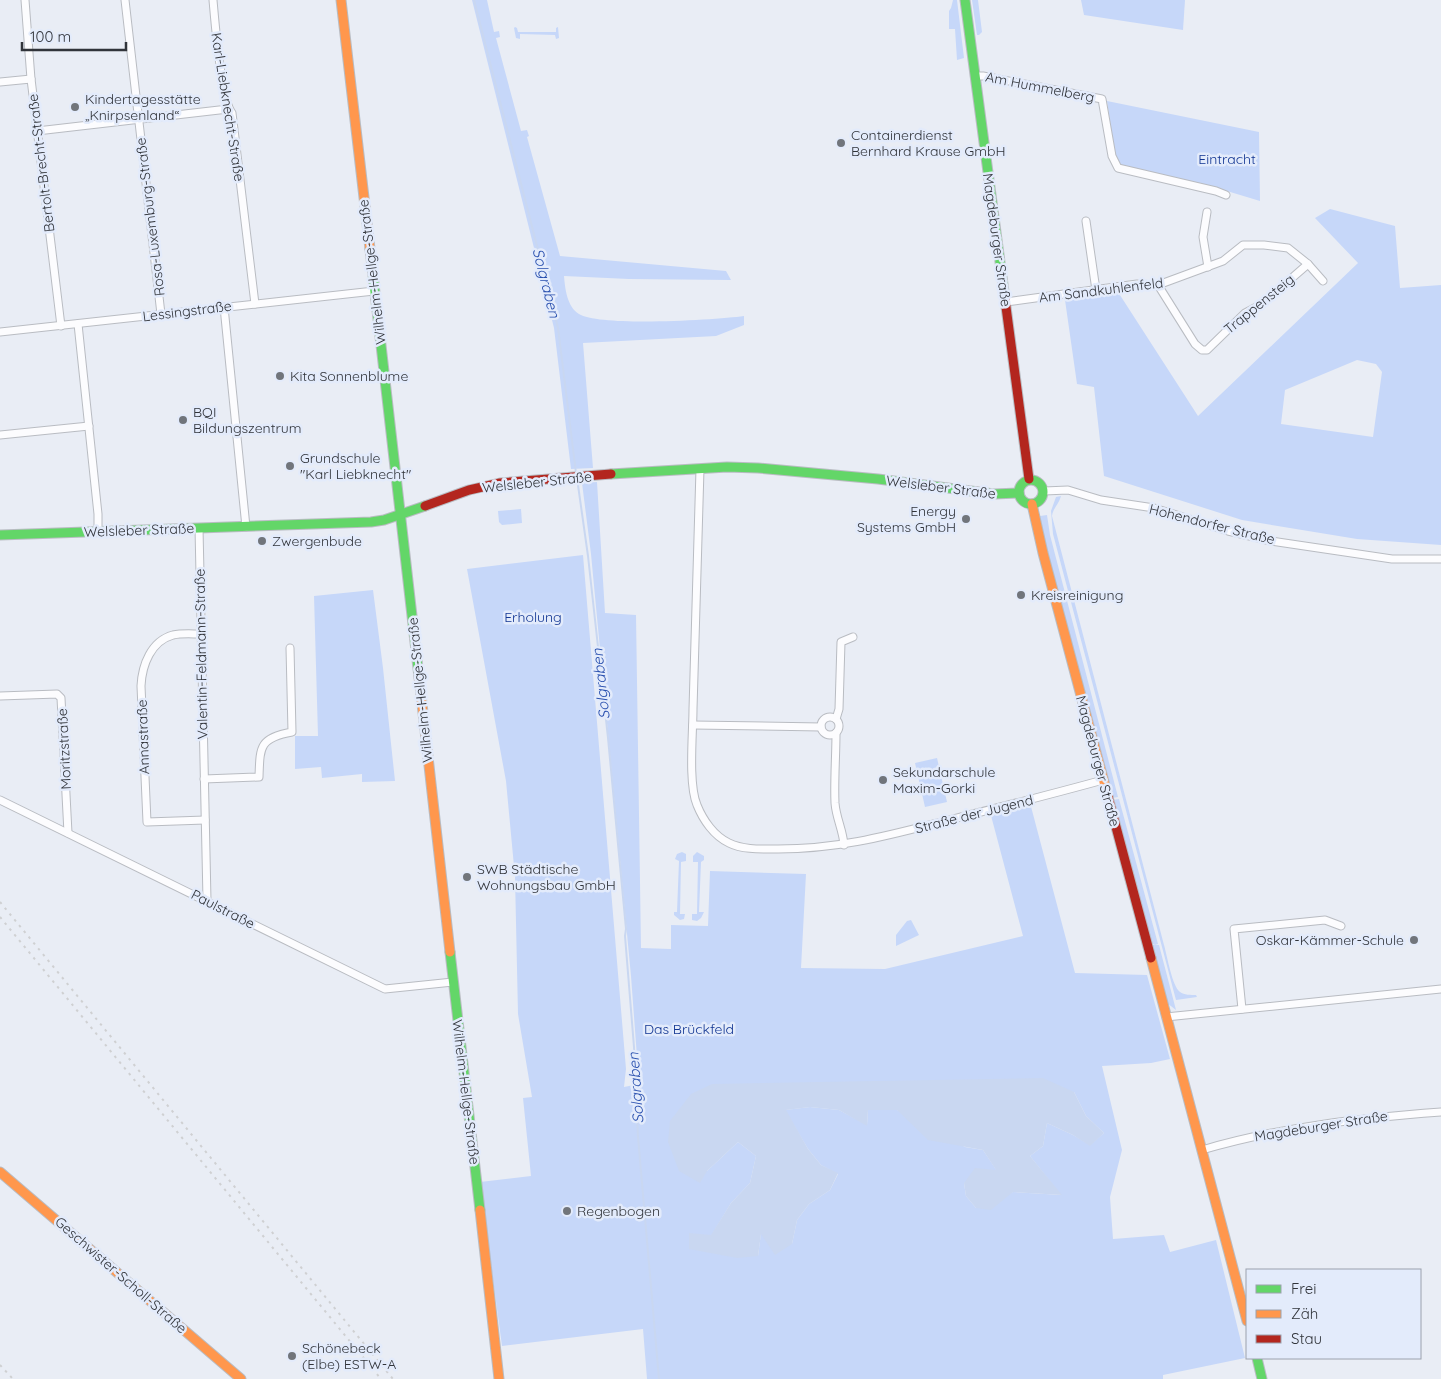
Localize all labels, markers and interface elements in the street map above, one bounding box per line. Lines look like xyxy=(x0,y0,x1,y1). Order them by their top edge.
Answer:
scale bar xyxy=(22,20,126,52)
text: 100 m xyxy=(30,27,71,46)
street label: Karl-Liebknecht-Straße xyxy=(207,31,249,183)
street label: Am Hummelberg xyxy=(984,68,1096,106)
place label: Kindertagesstätte „Knirpsenland“ xyxy=(85,90,201,124)
street label: Bertolt-Brecht-Straße xyxy=(24,93,58,233)
marker: Kindertagesstätte „Knirpsenland“ xyxy=(69,101,81,113)
place label: Containerdienst Bernhard Krause GmbH xyxy=(851,126,1006,160)
street label: Rosa-Luxemburg-Straße xyxy=(131,137,169,297)
marker: Containerdienst Bernhard Krause GmbH xyxy=(835,137,847,149)
park label: Eintracht xyxy=(1198,150,1256,168)
street label: Magdeburger Straße xyxy=(979,172,1015,308)
street label: Wilhelm-Hellge-Straße xyxy=(354,198,390,345)
water label: Solgraben xyxy=(529,246,564,320)
street label: Trappensteig xyxy=(1220,270,1298,338)
street label: Am Sandkuhlenfeld xyxy=(1038,273,1164,307)
street label: Lessingstraße xyxy=(141,297,233,325)
place label: Kita Sonnenblume xyxy=(290,367,408,385)
marker: Kita Sonnenblume xyxy=(274,370,286,382)
place label: BQI Bildungszentrum xyxy=(193,403,302,437)
marker: BQI Bildungszentrum xyxy=(177,414,189,426)
place label: Grundschule "Karl Liebknecht" xyxy=(300,449,411,483)
marker: Grundschule "Karl Liebknecht" xyxy=(284,460,296,472)
street label: Welsleber Straße xyxy=(481,467,593,497)
street label: Welsleber Straße xyxy=(885,471,997,503)
street label: Hohendorfer Straße xyxy=(1147,500,1277,548)
place label: Energy Systems GmbH xyxy=(857,502,956,536)
marker: Energy Systems GmbH xyxy=(960,513,972,525)
street label: Welsleber Straße xyxy=(84,519,195,541)
place label: Zwergenbude xyxy=(272,532,362,550)
marker: Zwergenbude xyxy=(256,535,268,547)
street label: Valentin-Feldmann-Straße xyxy=(191,568,211,740)
place label: Kreisreinigung xyxy=(1031,586,1123,604)
marker: Kreisreinigung xyxy=(1015,589,1027,601)
park label: Erholung xyxy=(504,608,562,626)
street label: Wilhelm-Hellge-Straße xyxy=(403,616,437,763)
water label: Solgraben xyxy=(587,647,614,720)
street label: Magdeburger Straße xyxy=(1072,694,1124,829)
street label: Annastraße xyxy=(133,699,153,775)
street label: Moritzstraße xyxy=(53,708,75,790)
place label: Sekundarschule Maxim-Gorki xyxy=(893,763,995,797)
marker: Sekundarschule Maxim-Gorki xyxy=(877,774,889,786)
street label: Straße der Jugend xyxy=(913,791,1035,837)
place label: SWB Städtische Wohnungsbau GmbH xyxy=(477,860,616,894)
marker: SWB Städtische Wohnungsbau GmbH xyxy=(461,871,473,883)
street label: Paulstraße xyxy=(188,885,258,933)
place label: Oskar-Kämmer-Schule xyxy=(1256,931,1404,949)
marker: Oskar-Kämmer-Schule xyxy=(1408,934,1420,946)
street label: Wilhelm-Hellge-Straße xyxy=(448,1019,484,1166)
park label: Das Brückfeld xyxy=(644,1020,734,1038)
water label: Solgraben xyxy=(624,1052,647,1124)
street label: Magdeburger Straße xyxy=(1253,1107,1389,1145)
place label: Regenbogen xyxy=(577,1202,660,1220)
marker: Regenbogen xyxy=(561,1205,573,1217)
street label: Geschwister-Scholl-Straße xyxy=(51,1213,191,1337)
legend xyxy=(1246,1269,1421,1359)
text: Frei xyxy=(1291,1279,1317,1298)
text: Zäh xyxy=(1291,1304,1318,1323)
text: Stau xyxy=(1291,1329,1322,1348)
place label: Schönebeck (Elbe) ESTW-A xyxy=(302,1339,396,1373)
marker: Schönebeck (Elbe) ESTW-A xyxy=(286,1350,298,1362)

